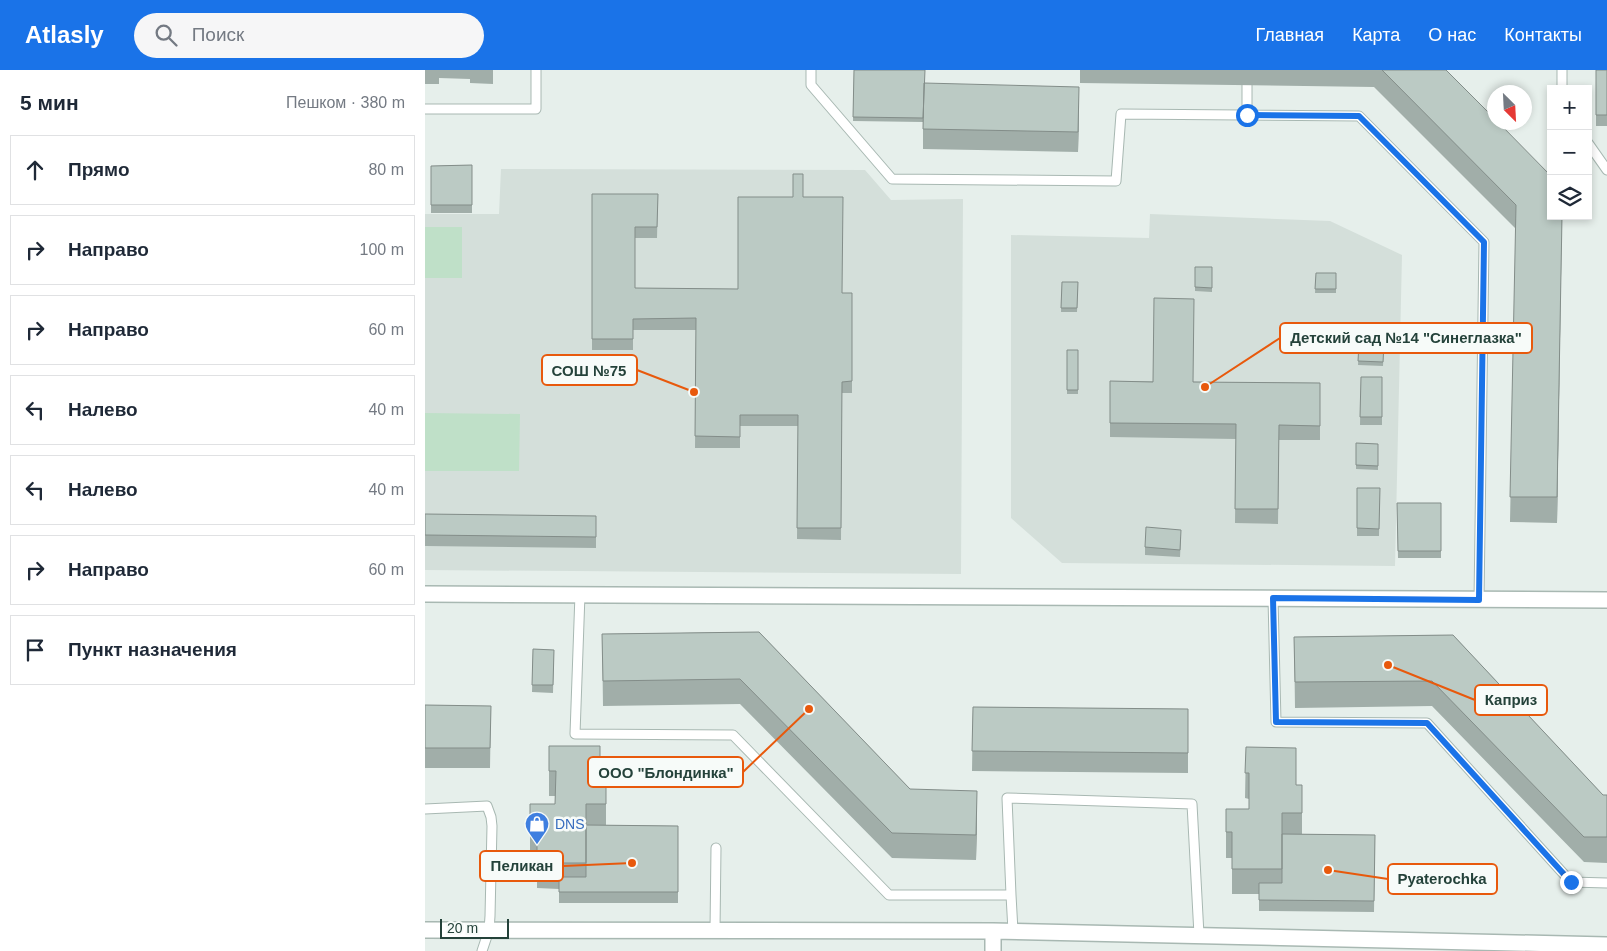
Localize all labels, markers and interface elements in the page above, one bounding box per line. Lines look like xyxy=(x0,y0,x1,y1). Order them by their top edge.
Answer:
search box xyxy=(134,13,484,58)
text: Atlasly xyxy=(25,21,104,48)
icon: search xyxy=(152,21,180,49)
text: Поиск xyxy=(192,24,244,45)
text: Главная xyxy=(1256,25,1324,45)
text: Карта xyxy=(1352,25,1400,45)
text: О нас xyxy=(1428,25,1476,45)
text: Контакты xyxy=(1504,25,1582,45)
north arrow xyxy=(1487,85,1532,130)
map controls xyxy=(1547,85,1592,220)
button: + xyxy=(1547,85,1592,130)
text: 5 мин xyxy=(20,91,79,114)
text: Пешком · 380 m xyxy=(286,94,405,111)
route start xyxy=(1236,104,1259,127)
button: − xyxy=(1547,130,1592,175)
icon: ahead xyxy=(21,156,49,184)
text: Прямо xyxy=(68,159,130,180)
text: 80 m xyxy=(368,161,404,178)
button: layers xyxy=(1547,175,1592,220)
icon: right xyxy=(21,236,49,264)
text: Направо xyxy=(68,239,149,260)
text: 100 m xyxy=(360,241,404,258)
icon: right xyxy=(21,316,49,344)
text: Направо xyxy=(68,319,149,340)
text: 60 m xyxy=(368,321,404,338)
callout: Детский сад №14 "Синеглазка" xyxy=(1280,323,1532,353)
text: Детский сад №14 "Синеглазка" xyxy=(1290,329,1522,346)
callout: СОШ №75 xyxy=(542,355,637,385)
text: СОШ №75 xyxy=(552,362,626,379)
icon: left xyxy=(21,396,49,424)
text: Налево xyxy=(68,399,138,420)
text: 40 m xyxy=(368,401,404,418)
icon: left xyxy=(21,476,49,504)
text: Налево xyxy=(68,479,138,500)
text: 40 m xyxy=(368,481,404,498)
icon: right xyxy=(21,556,49,584)
text: Направо xyxy=(68,559,149,580)
text: 60 m xyxy=(368,561,404,578)
icon: arrive xyxy=(21,636,49,664)
text: Пункт назначения xyxy=(68,639,237,660)
callout: Каприз xyxy=(1475,685,1547,715)
text: Каприз xyxy=(1485,691,1537,708)
callout: ООО "Блондинка" xyxy=(588,757,743,787)
text: ООО "Блондинка" xyxy=(598,764,734,781)
shop icon: DNS xyxy=(524,811,550,845)
place label: DNS xyxy=(555,816,585,832)
callout: Пеликан xyxy=(480,851,563,881)
text: Пеликан xyxy=(491,857,553,874)
callout: Pyaterochka xyxy=(1388,864,1497,894)
text: Pyaterochka xyxy=(1397,870,1487,887)
route end xyxy=(1560,871,1583,894)
scale bar xyxy=(440,916,509,939)
text: 20 m xyxy=(447,920,478,936)

